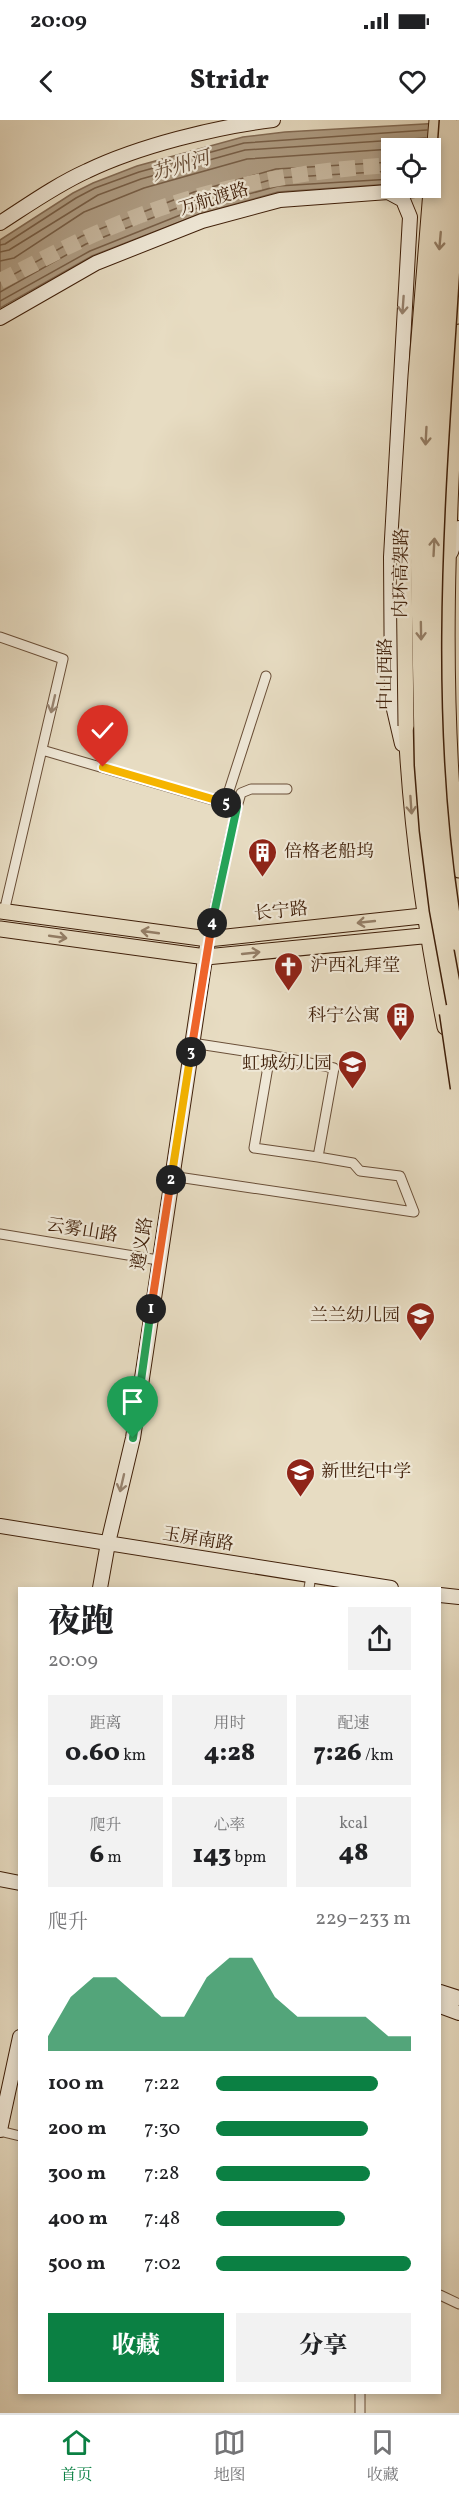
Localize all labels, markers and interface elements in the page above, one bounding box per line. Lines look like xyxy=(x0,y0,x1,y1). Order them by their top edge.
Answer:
text: 20:09 xyxy=(30,6,87,37)
text: Stridr xyxy=(190,62,269,100)
icon: back xyxy=(30,65,63,98)
icon: heart xyxy=(396,65,429,98)
map controls xyxy=(381,138,441,198)
button: locate xyxy=(381,138,441,198)
water label: 苏州河 xyxy=(148,144,217,189)
street label: 万航渡路 xyxy=(176,178,252,222)
one-way arrow xyxy=(434,231,445,251)
one-way arrow xyxy=(398,294,409,314)
one-way arrow xyxy=(421,425,432,445)
street label: 内环高架路 xyxy=(389,528,415,618)
one-way arrow xyxy=(429,537,440,557)
one-way arrow xyxy=(415,620,426,640)
street label: 中山西路 xyxy=(374,638,399,710)
one-way arrow xyxy=(46,695,58,714)
pin xyxy=(77,705,128,767)
icon: check xyxy=(86,714,119,747)
pin: 5 xyxy=(211,788,241,818)
text: 5 xyxy=(222,792,230,814)
one-way arrow xyxy=(405,795,416,815)
building icon: 倍格老船坞 xyxy=(247,836,279,878)
place label: 倍格老船坞 xyxy=(284,840,374,865)
street label: 长宁路 xyxy=(253,897,309,927)
pin: 4 xyxy=(197,908,227,938)
text: 4 xyxy=(207,912,217,934)
one-way arrow xyxy=(356,917,376,928)
one-way arrow xyxy=(141,926,161,937)
one-way arrow xyxy=(48,932,67,943)
one-way arrow xyxy=(241,947,261,958)
church icon: 沪西礼拜堂 xyxy=(273,950,305,992)
place label: 沪西礼拜堂 xyxy=(310,954,400,979)
building icon: 科宁公寓 xyxy=(385,1000,417,1042)
place label: 科宁公寓 xyxy=(308,1004,380,1029)
pin: 3 xyxy=(176,1037,206,1067)
text: 3 xyxy=(187,1041,195,1063)
school or university icon: 虹城幼儿园 xyxy=(337,1048,369,1090)
place label: 虹城幼儿园 xyxy=(242,1052,332,1077)
pin: 2 xyxy=(156,1165,186,1195)
text: 2 xyxy=(167,1169,175,1191)
street label: 云雾山路 xyxy=(44,1213,120,1249)
street label: 遵义路 xyxy=(126,1215,160,1273)
pin: 1 xyxy=(136,1294,166,1324)
text: 1 xyxy=(148,1298,154,1320)
school or university icon: 兰兰幼儿园 xyxy=(405,1300,437,1342)
place label: 兰兰幼儿园 xyxy=(310,1304,400,1329)
pin xyxy=(107,1376,158,1438)
icon: arrive xyxy=(116,1385,149,1418)
school or university icon: 新世纪中学 xyxy=(284,1456,316,1498)
place label: 新世纪中学 xyxy=(321,1460,411,1485)
one-way arrow xyxy=(116,1473,128,1492)
street label: 玉屏南路 xyxy=(160,1522,236,1558)
text: 夜跑 xyxy=(48,1601,114,1647)
button: share xyxy=(348,1607,411,1670)
text: 20:09 xyxy=(48,1647,98,1675)
text: 距离 xyxy=(89,1713,122,1735)
text: 用时 xyxy=(213,1713,246,1735)
text: 配速 xyxy=(337,1713,370,1735)
text: 0.60 xyxy=(65,1735,120,1771)
text: 4:28 xyxy=(204,1735,255,1771)
text: 7:26 xyxy=(313,1735,362,1771)
text: km xyxy=(120,1745,146,1767)
text: /km xyxy=(362,1745,394,1767)
text: kcal xyxy=(339,1813,368,1835)
text: 爬升 xyxy=(89,1815,122,1837)
text: 心率 xyxy=(213,1815,246,1837)
text: 48 xyxy=(338,1835,369,1871)
text: 6 xyxy=(89,1837,104,1873)
text: 143 xyxy=(192,1837,231,1873)
text: m xyxy=(104,1847,122,1869)
text: bpm xyxy=(231,1847,267,1869)
text: 229–233 m xyxy=(315,1905,411,1933)
text: 爬升 xyxy=(48,1909,88,1937)
text: 100 m xyxy=(48,2070,104,2098)
text: 7:22 xyxy=(144,2070,180,2098)
text: 200 m xyxy=(48,2115,106,2143)
text: 7:30 xyxy=(144,2115,180,2143)
text: 300 m xyxy=(48,2160,106,2188)
text: 7:28 xyxy=(144,2160,179,2188)
text: 400 m xyxy=(48,2205,108,2233)
text: 7:48 xyxy=(144,2205,180,2233)
text: 500 m xyxy=(48,2250,106,2278)
text: 7:02 xyxy=(144,2250,181,2278)
button: 收藏 xyxy=(48,2313,224,2382)
button: 分享 xyxy=(236,2313,411,2382)
tab: 首页 xyxy=(60,2426,93,2487)
tab: 地图 xyxy=(213,2426,246,2487)
tab: 收藏 xyxy=(366,2426,399,2487)

